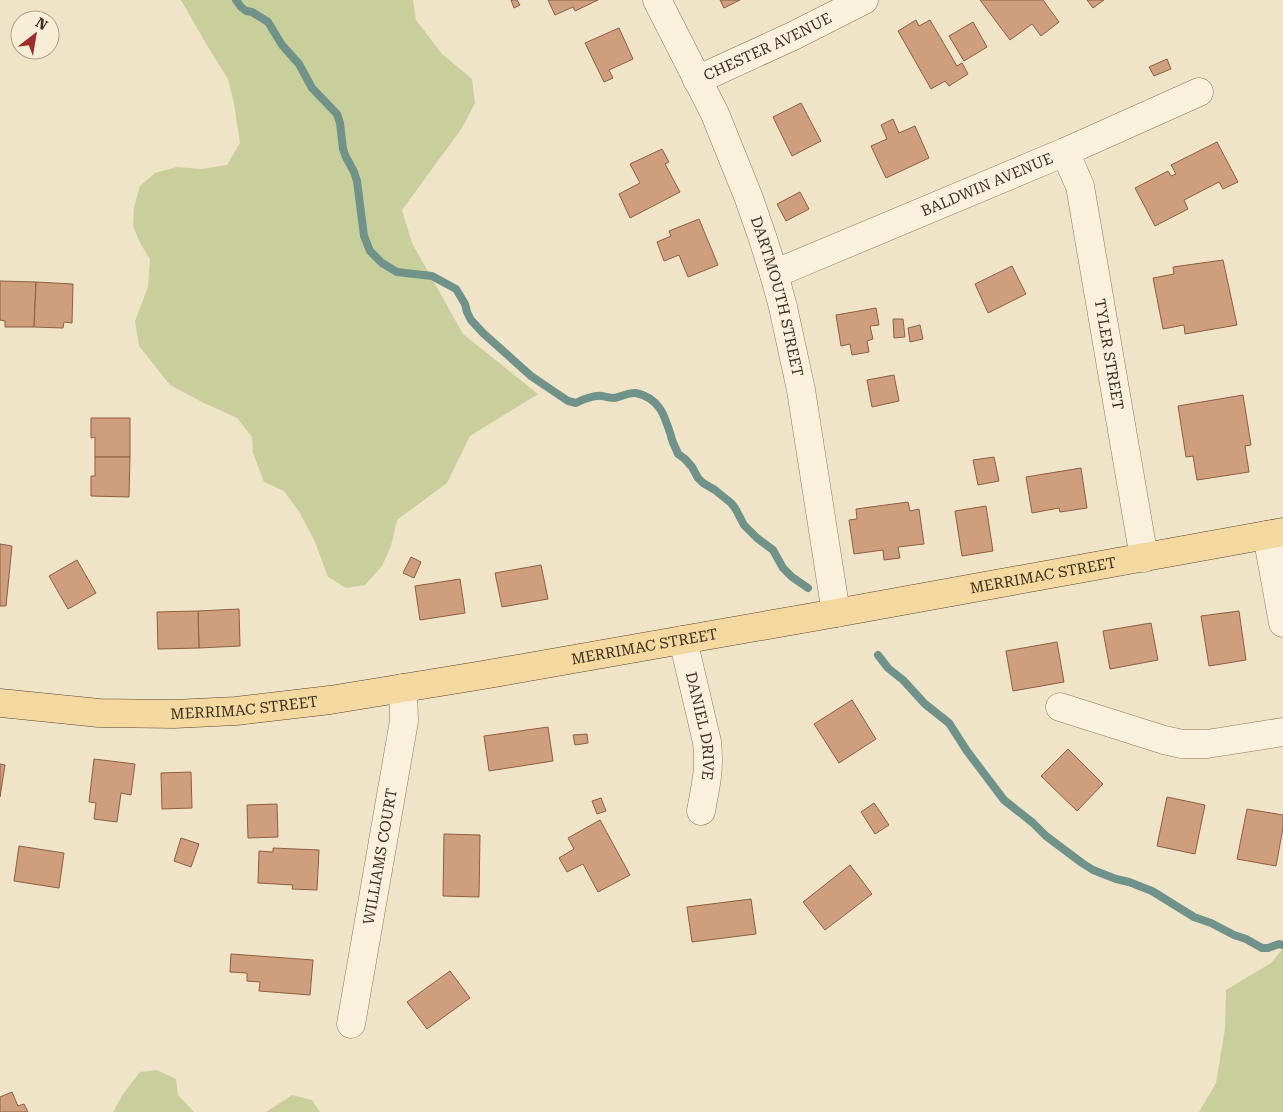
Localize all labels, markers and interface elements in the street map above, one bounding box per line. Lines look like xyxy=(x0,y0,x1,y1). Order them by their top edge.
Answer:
street label: CHESTER AVENUE xyxy=(701,9,835,85)
north arrow xyxy=(10,10,60,60)
text: N xyxy=(33,14,51,34)
street label: BALDWIN AVENUE xyxy=(918,149,1056,220)
street label: DARTMOUTH STREET xyxy=(747,214,807,378)
street label: TYLER STREET xyxy=(1091,297,1127,411)
street label: MERRIMAC STREET xyxy=(968,553,1118,598)
street label: MERRIMAC STREET xyxy=(570,625,719,668)
street label: DANIEL DRIVE xyxy=(682,670,717,781)
street label: MERRIMAC STREET xyxy=(170,692,319,723)
street label: WILLIAMS COURT xyxy=(360,787,401,926)

